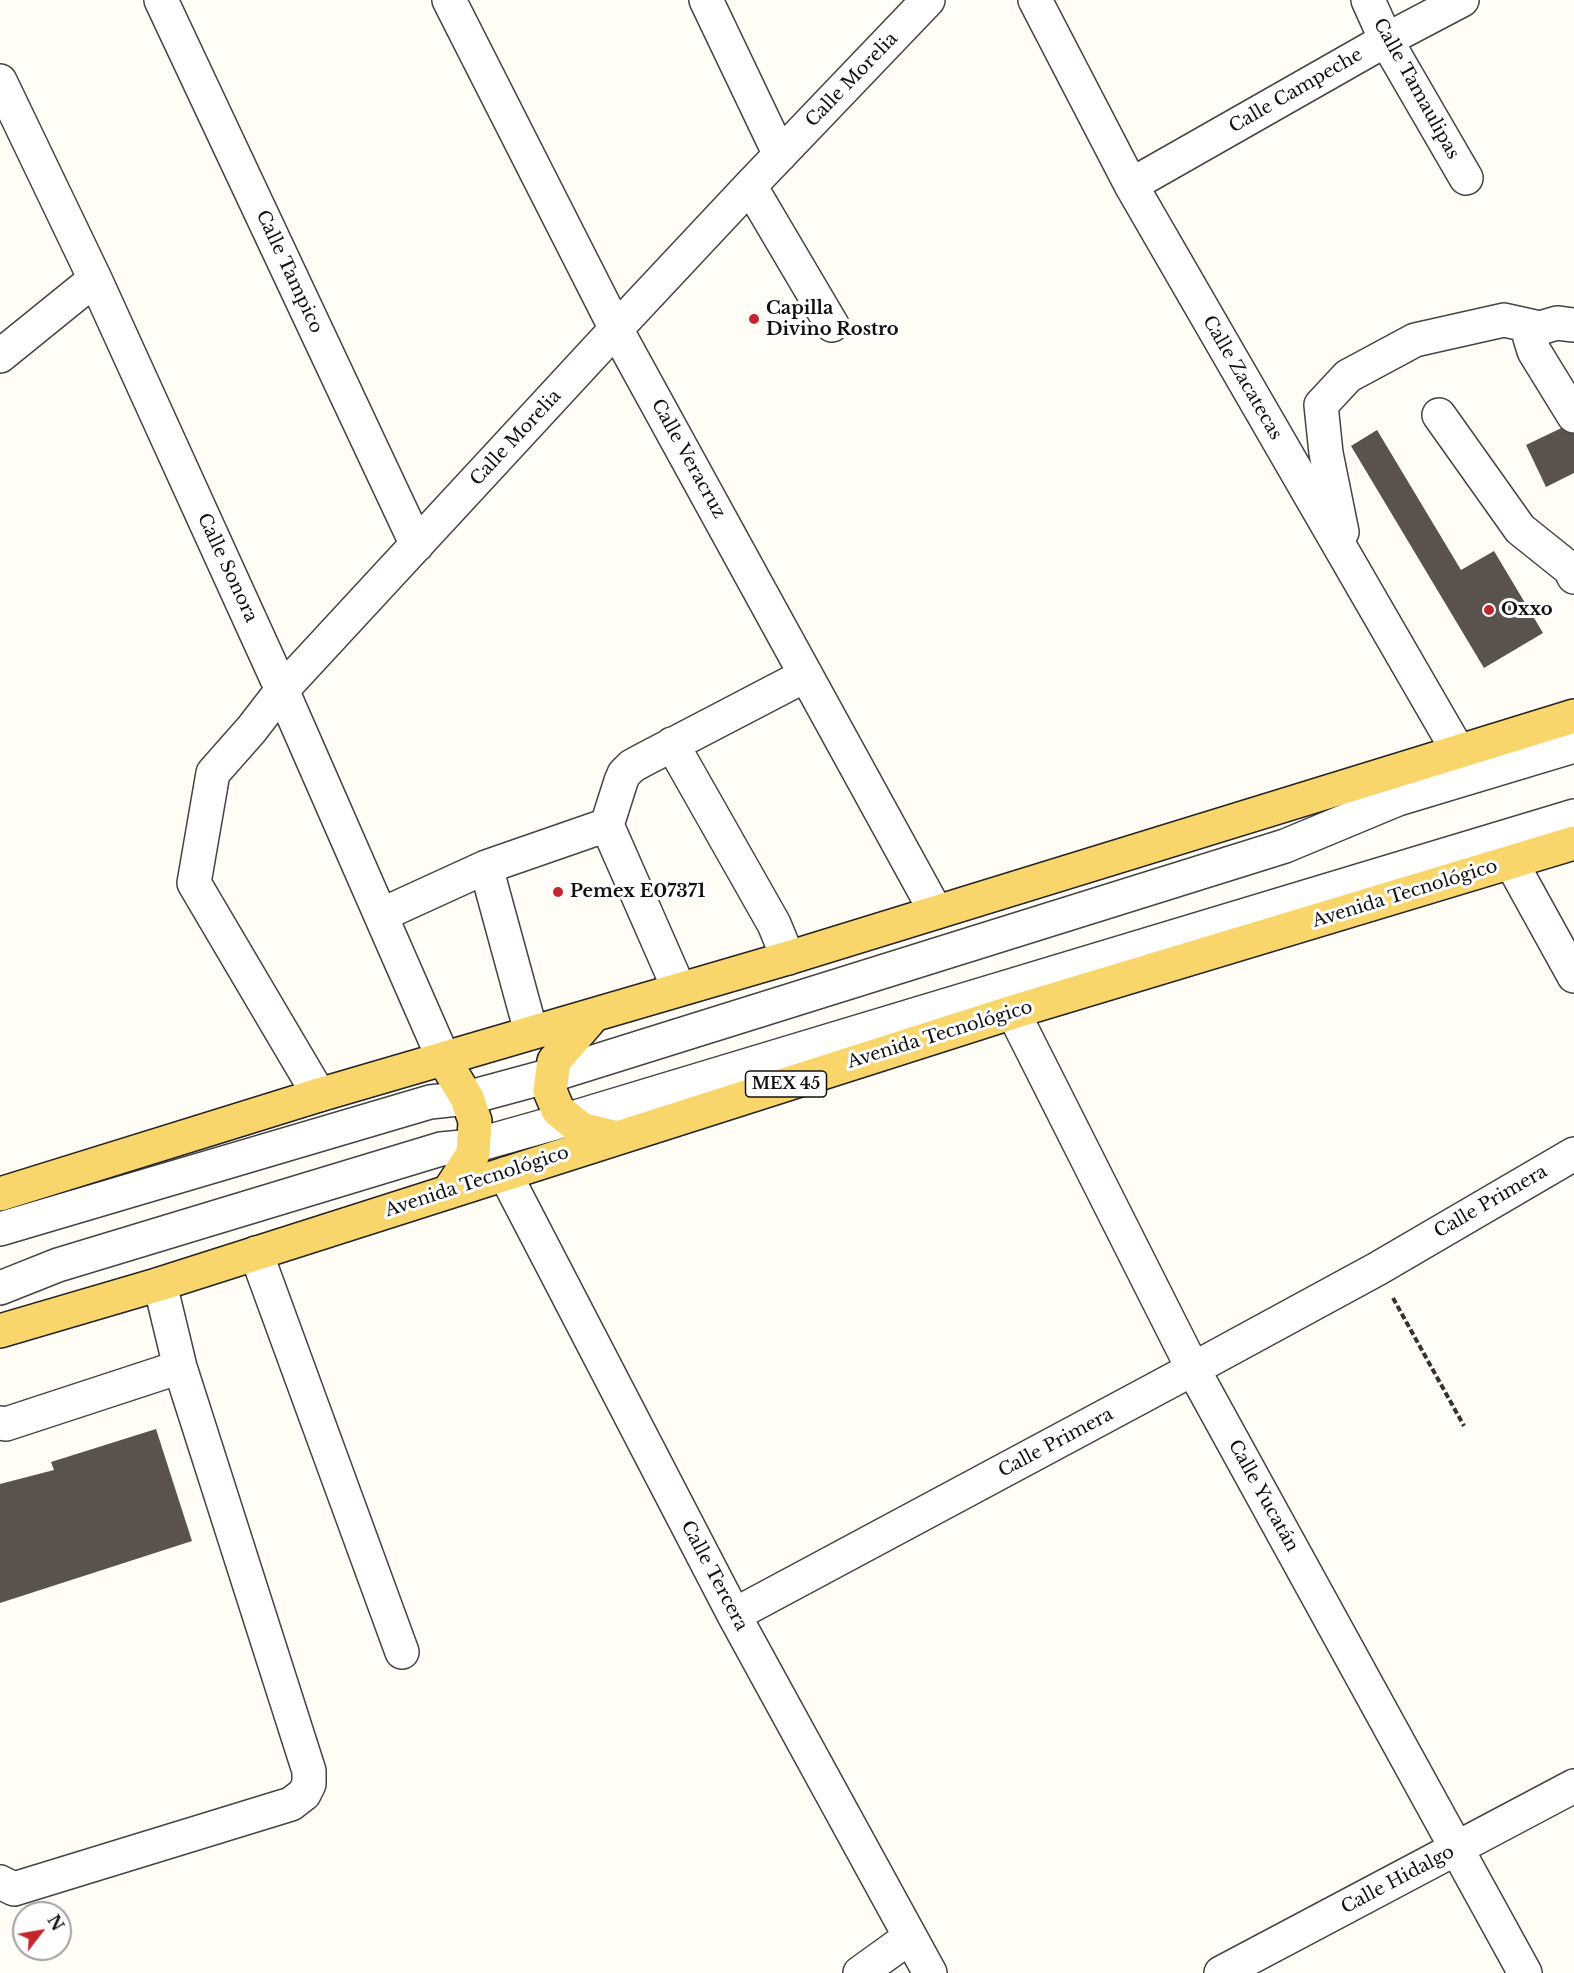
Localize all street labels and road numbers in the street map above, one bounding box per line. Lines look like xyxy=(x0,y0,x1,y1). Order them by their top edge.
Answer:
street label: Calle Tamaulipas xyxy=(1368,15,1464,163)
street label: Calle Morelia xyxy=(801,28,903,132)
street label: Calle Campeche xyxy=(1226,44,1366,138)
street label: Calle Tampico xyxy=(251,207,327,337)
street label: Calle Zacatecas xyxy=(1198,312,1286,444)
street label: Calle Morelia xyxy=(466,386,566,490)
street label: Calle Veracruz xyxy=(646,395,730,523)
street label: Calle Sonora xyxy=(192,510,262,626)
street label: Avenida Tecnológico xyxy=(1310,856,1500,932)
street label: Avenida Tecnológico xyxy=(845,997,1035,1073)
road number: MEX 45 xyxy=(746,1071,826,1097)
street label: Avenida Tecnológico xyxy=(382,1142,572,1222)
street label: Calle Primera xyxy=(1431,1161,1551,1243)
street label: Calle Primera xyxy=(995,1404,1117,1482)
street label: Calle Yucatán xyxy=(1223,1436,1303,1556)
street label: Calle Tercera xyxy=(676,1517,752,1635)
street label: Calle Hidalgo xyxy=(1338,1841,1458,1919)

